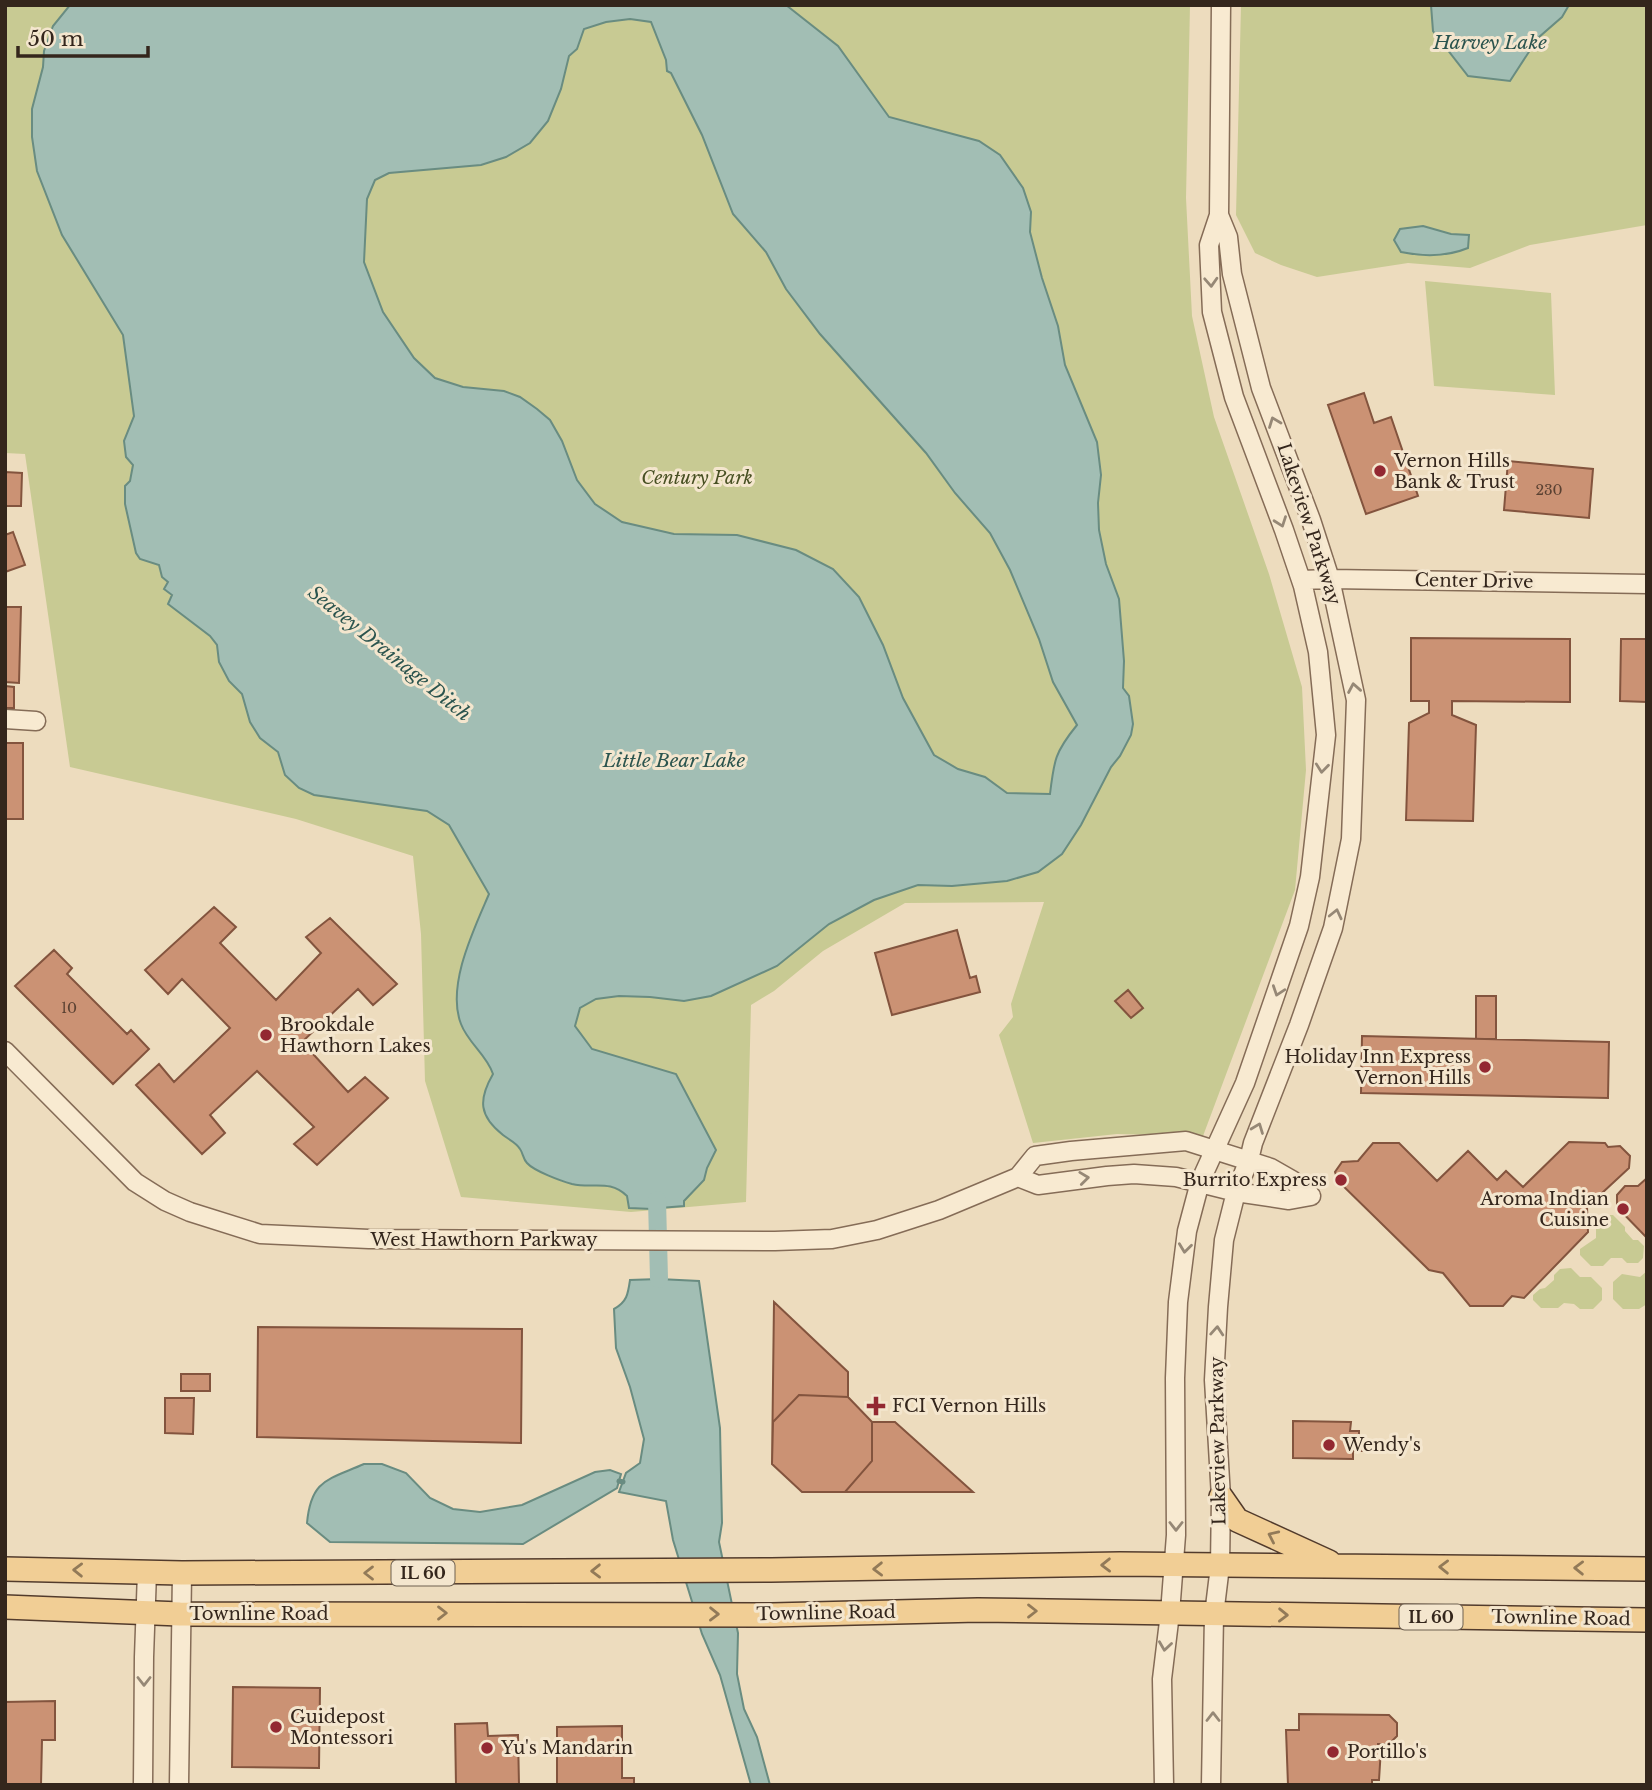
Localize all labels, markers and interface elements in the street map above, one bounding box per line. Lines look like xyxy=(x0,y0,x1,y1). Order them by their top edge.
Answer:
scale bar xyxy=(18,14,147,58)
text: 50 m xyxy=(28,26,84,52)
water label: Harvey Lake xyxy=(1432,31,1547,54)
one-way arrow xyxy=(1203,276,1218,287)
one-way arrow xyxy=(1269,417,1283,429)
street label: Lakeview Parkway xyxy=(1272,440,1346,608)
place label: Vernon Hills Bank & Trust xyxy=(1393,450,1516,493)
marker: Vernon Hills Bank & Trust xyxy=(1372,463,1388,479)
park label: Century Park xyxy=(641,467,753,489)
house number: 230 xyxy=(1535,481,1563,499)
one-way arrow xyxy=(1273,516,1287,528)
street label: Center Drive xyxy=(1414,569,1534,593)
water label: Seavey Drainage Ditch xyxy=(304,581,476,726)
one-way arrow xyxy=(1347,683,1362,694)
water label: Little Bear Lake xyxy=(602,749,746,772)
one-way arrow xyxy=(1315,762,1330,774)
one-way arrow xyxy=(1328,908,1342,920)
one-way arrow xyxy=(1272,984,1286,996)
house number: 10 xyxy=(61,999,77,1017)
place label: Brookdale Hawthorn Lakes xyxy=(280,1014,431,1057)
marker: Brookdale Hawthorn Lakes xyxy=(258,1027,274,1043)
place label: Holiday Inn Express Vernon Hills xyxy=(1284,1046,1471,1089)
marker: Holiday Inn Express Vernon Hills xyxy=(1477,1059,1493,1075)
one-way arrow xyxy=(1250,1122,1264,1134)
place label: Burrito Express xyxy=(1183,1169,1327,1191)
one-way arrow xyxy=(1078,1171,1090,1186)
marker: Burrito Express xyxy=(1333,1172,1349,1188)
place label: Aroma Indian Cuisine xyxy=(1479,1188,1609,1231)
marker: Aroma Indian Cuisine xyxy=(1615,1201,1631,1217)
street label: West Hawthorn Parkway xyxy=(370,1229,598,1251)
one-way arrow xyxy=(1177,1242,1192,1254)
one-way arrow xyxy=(1209,1325,1224,1336)
street label: Lakeview Parkway xyxy=(1206,1356,1230,1526)
place label: FCI Vernon Hills xyxy=(892,1395,1046,1417)
marker: FCI Vernon Hills xyxy=(866,1396,886,1416)
place label: Wendy's xyxy=(1342,1434,1421,1456)
marker: Wendy's xyxy=(1321,1437,1337,1453)
one-way arrow xyxy=(1168,1521,1184,1531)
one-way arrow xyxy=(1268,1531,1280,1545)
one-way arrow xyxy=(1100,1557,1111,1572)
one-way arrow xyxy=(1438,1559,1449,1575)
road number: IL 60 xyxy=(392,1560,454,1586)
one-way arrow xyxy=(1573,1560,1583,1576)
one-way arrow xyxy=(873,1561,884,1576)
one-way arrow xyxy=(73,1563,84,1578)
one-way arrow xyxy=(591,1563,601,1579)
one-way arrow xyxy=(363,1565,374,1581)
street label: Townline Road xyxy=(756,1601,896,1625)
street label: Townline Road xyxy=(189,1603,329,1625)
one-way arrow xyxy=(1027,1603,1038,1619)
road number: IL 60 xyxy=(1400,1604,1462,1630)
one-way arrow xyxy=(437,1605,447,1621)
one-way arrow xyxy=(709,1606,720,1622)
street label: Townline Road xyxy=(1491,1606,1631,1630)
one-way arrow xyxy=(1277,1607,1288,1622)
one-way arrow xyxy=(1158,1640,1173,1651)
one-way arrow xyxy=(136,1676,152,1687)
place label: Guidepost Montessori xyxy=(290,1706,393,1749)
one-way arrow xyxy=(1206,1711,1221,1722)
marker: Guidepost Montessori xyxy=(268,1719,284,1735)
place label: Yu's Mandarin xyxy=(500,1737,633,1759)
marker: Yu's Mandarin xyxy=(479,1740,495,1756)
place label: Portillo's xyxy=(1347,1741,1427,1763)
marker: Portillo's xyxy=(1325,1744,1341,1760)

